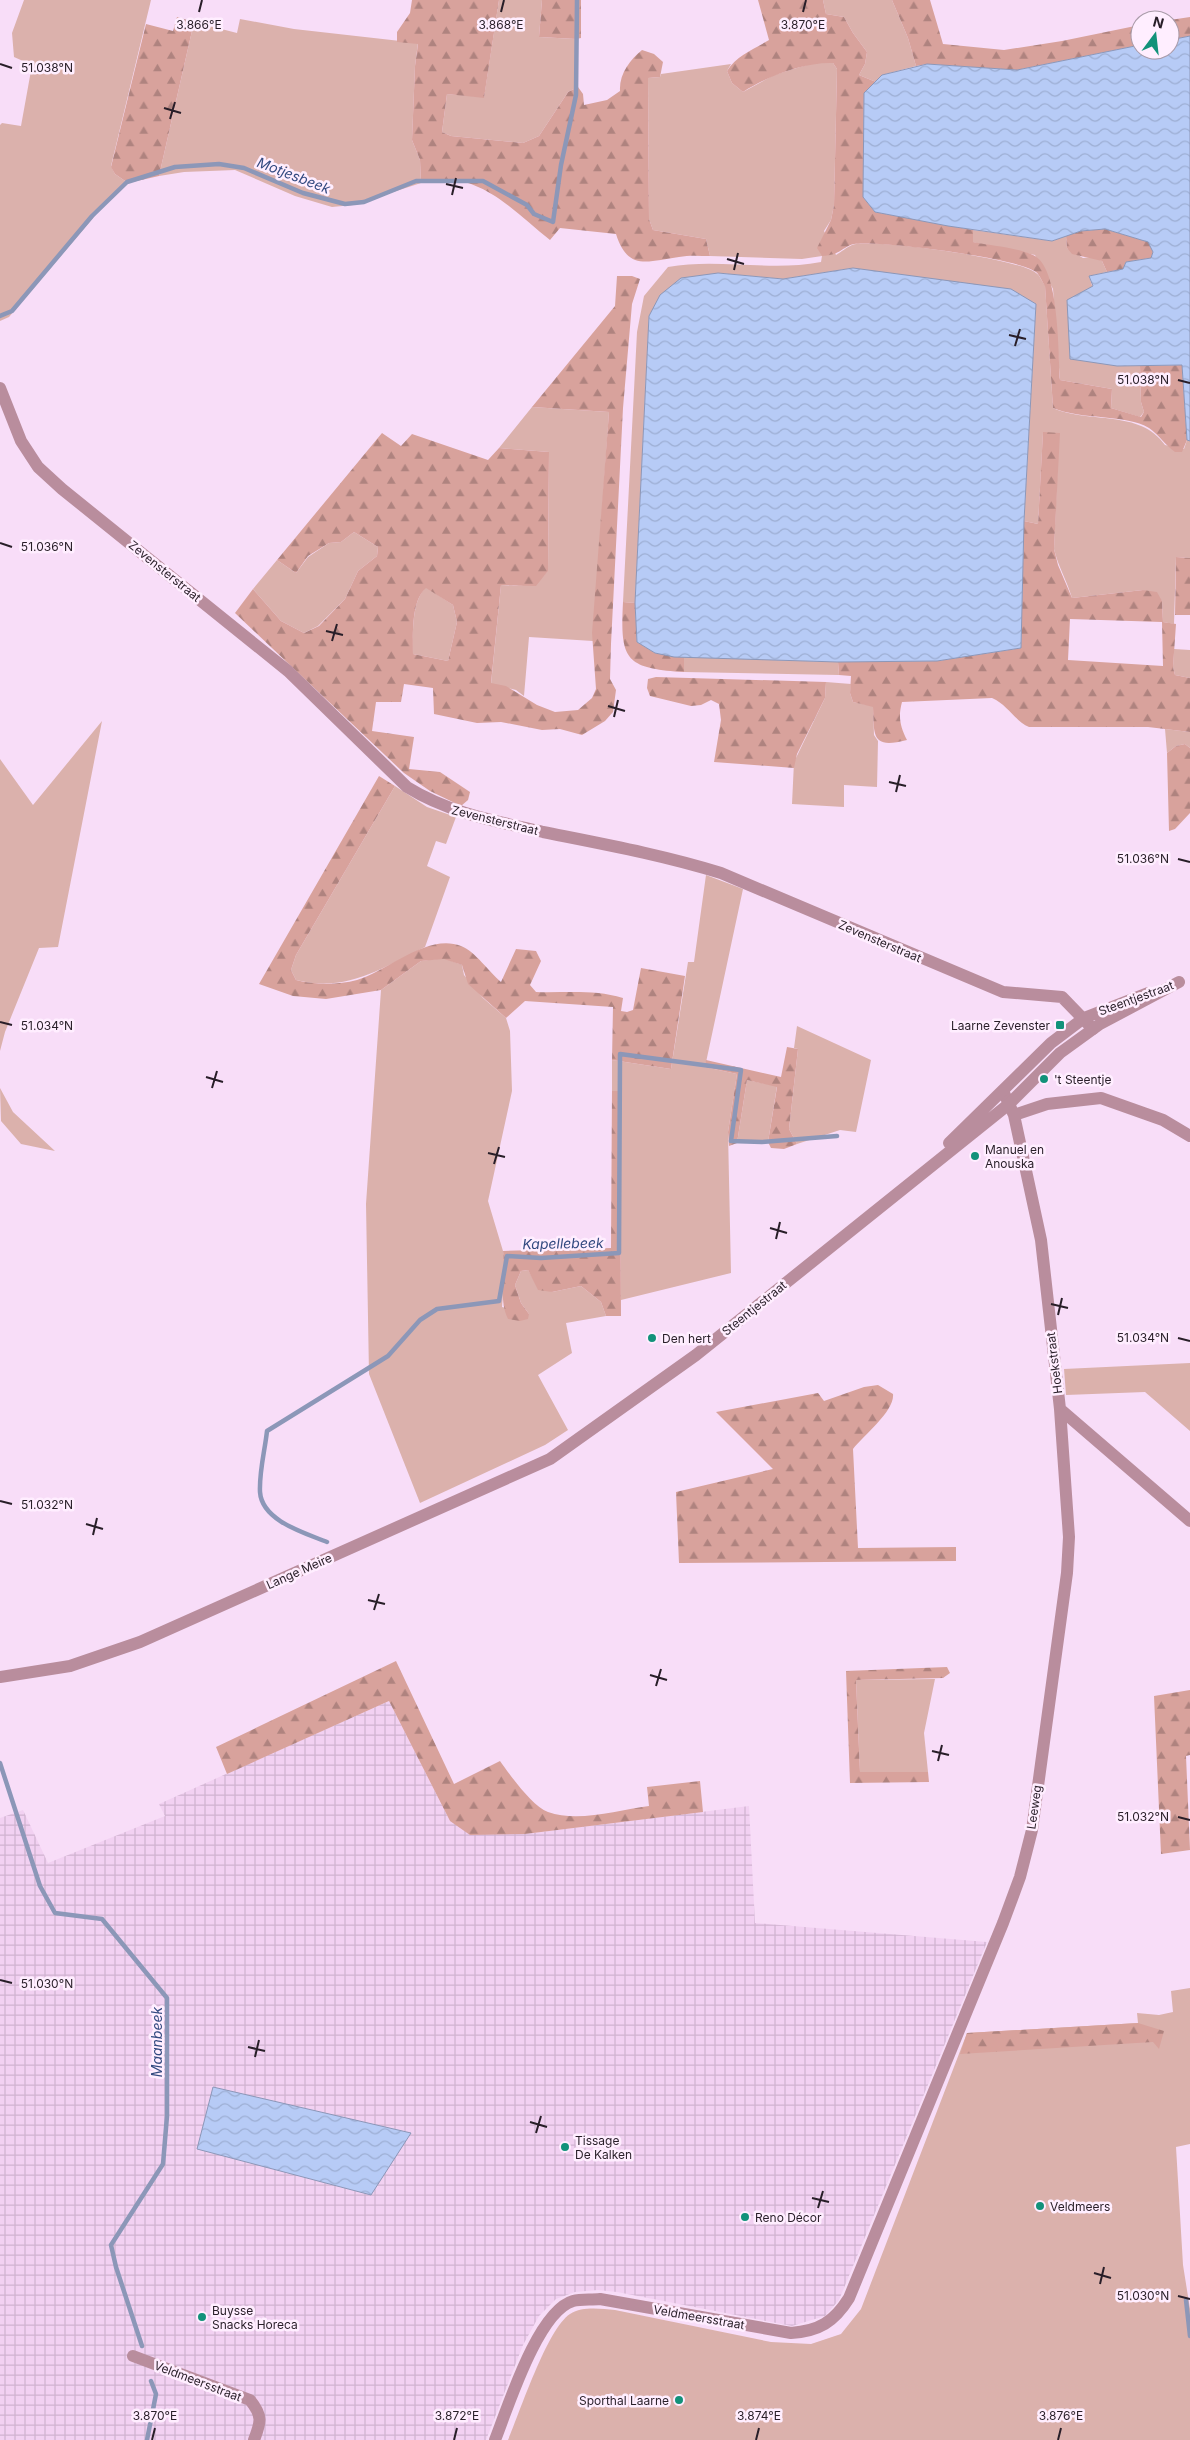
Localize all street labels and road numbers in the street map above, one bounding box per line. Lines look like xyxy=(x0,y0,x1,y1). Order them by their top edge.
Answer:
street label: Zevensterstraat xyxy=(126,537,204,605)
street label: Zevensterstraat xyxy=(450,802,540,838)
street label: Zevensterstraat xyxy=(836,917,924,965)
street label: Steentjestraat xyxy=(1096,977,1176,1019)
street label: Steentjestraat xyxy=(719,1277,789,1339)
street label: Hoekstraat xyxy=(1043,1331,1065,1395)
street label: Lange Meire xyxy=(264,1550,334,1592)
street label: Leeweg xyxy=(1023,1784,1045,1830)
street label: Veldmeersstraat xyxy=(652,2302,746,2332)
street label: Veldmeersstraat xyxy=(152,2357,244,2405)

